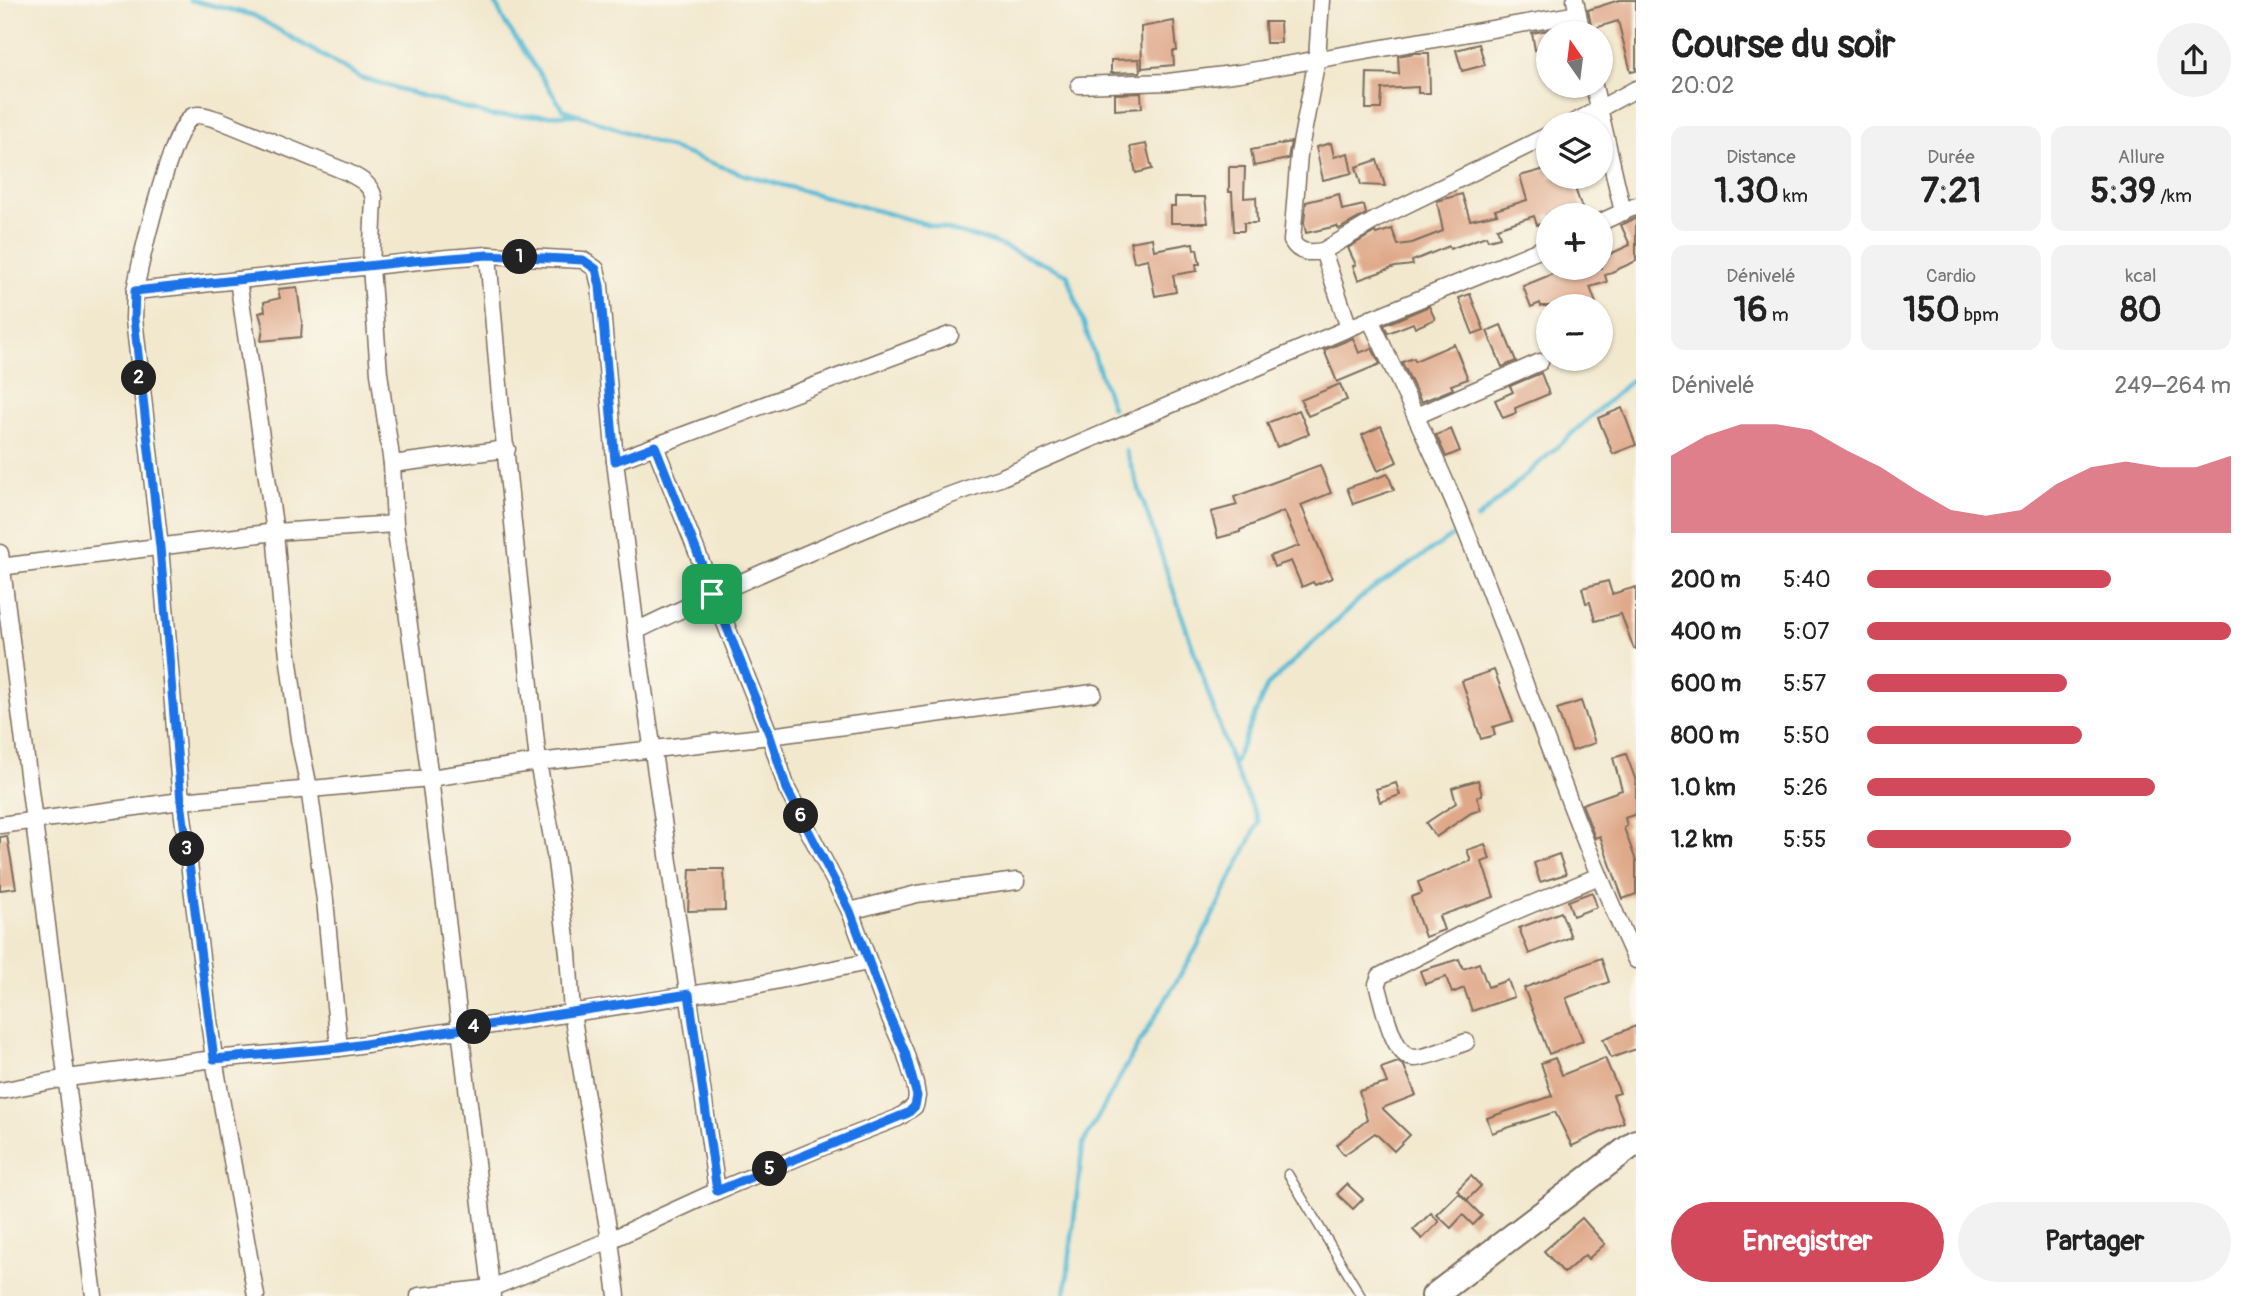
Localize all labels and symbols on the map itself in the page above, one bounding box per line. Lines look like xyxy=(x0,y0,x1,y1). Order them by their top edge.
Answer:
north arrow xyxy=(1536,21,1614,98)
pin: 1 xyxy=(503,240,538,274)
pin: 2 xyxy=(122,360,156,396)
pin xyxy=(682,564,742,624)
pin: 6 xyxy=(784,798,818,834)
pin: 3 xyxy=(170,832,204,866)
pin: 4 xyxy=(456,1010,491,1044)
pin: 5 xyxy=(752,1152,788,1186)

